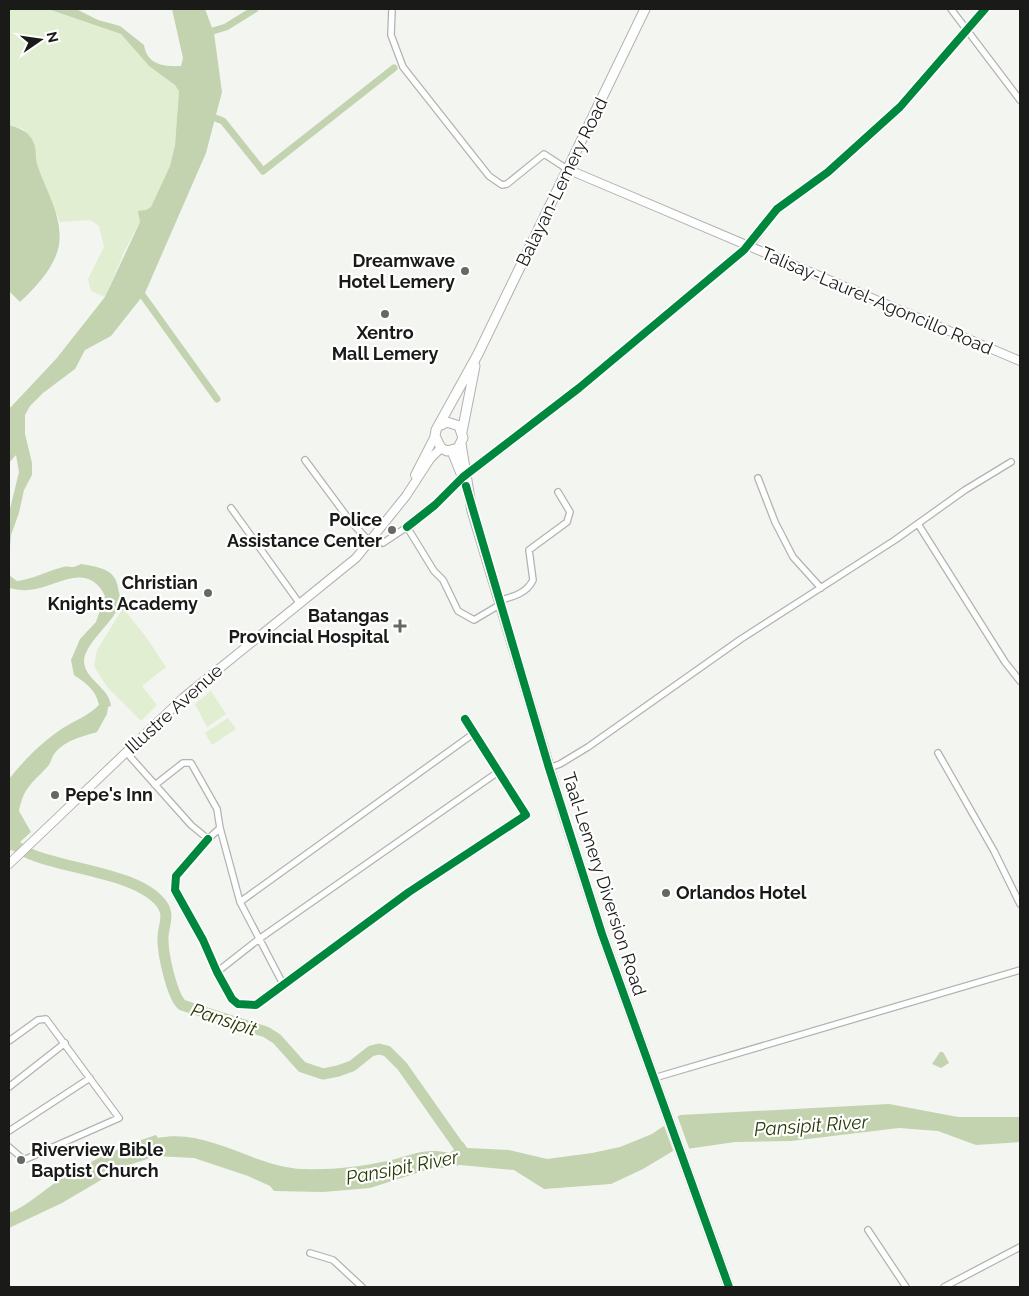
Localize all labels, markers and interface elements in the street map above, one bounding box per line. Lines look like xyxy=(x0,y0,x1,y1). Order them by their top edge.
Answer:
north arrow xyxy=(15,15,65,65)
text: N xyxy=(44,30,62,44)
street label: Balayan-Lemery Road xyxy=(512,94,612,270)
street label: Talisay-Laurel-Agoncillo Road xyxy=(758,242,996,359)
place label: Dreamwave Hotel Lemery xyxy=(338,250,455,292)
marker: Dreamwave Hotel Lemery xyxy=(459,265,471,277)
marker: Xentro Mall Lemery xyxy=(379,308,391,320)
place label: Xentro Mall Lemery xyxy=(332,322,438,364)
place label: Police Assistance Center xyxy=(227,509,382,551)
marker: Police Assistance Center xyxy=(386,524,398,536)
place label: Christian Knights Academy xyxy=(48,572,198,614)
marker: Christian Knights Academy xyxy=(202,587,214,599)
place label: Batangas Provincial Hospital xyxy=(228,605,389,647)
marker: Batangas Provincial Hospital xyxy=(393,619,407,633)
street label: Illustre Avenue xyxy=(121,659,227,758)
street label: Taal-Lemery Diversion Road xyxy=(558,770,651,998)
place label: Pepe's Inn xyxy=(65,784,153,805)
marker: Pepe's Inn xyxy=(49,789,61,801)
place label: Orlandos Hotel xyxy=(676,882,807,903)
marker: Orlandos Hotel xyxy=(660,887,672,899)
water label: Pansipit xyxy=(188,998,260,1040)
water label: Pansipit River xyxy=(753,1110,870,1140)
place label: Riverview Bible Baptist Church xyxy=(31,1139,164,1181)
water label: Pansipit River xyxy=(344,1145,462,1189)
marker: Riverview Bible Baptist Church xyxy=(15,1154,27,1166)

